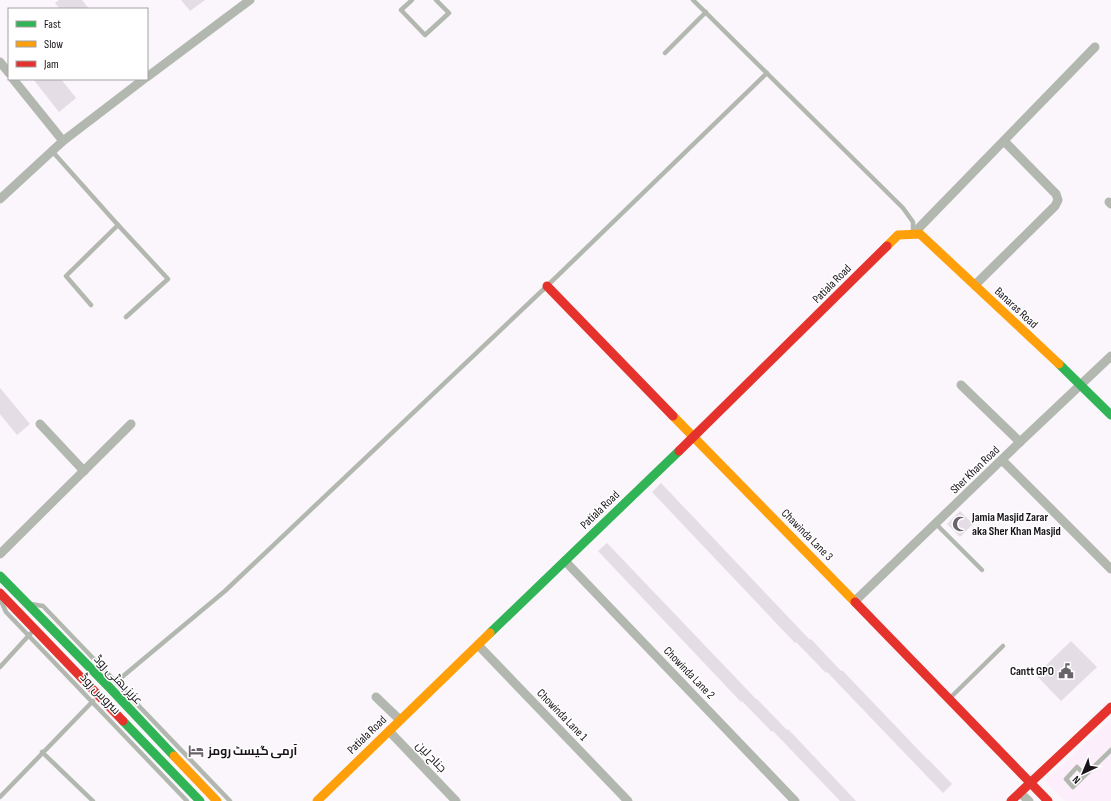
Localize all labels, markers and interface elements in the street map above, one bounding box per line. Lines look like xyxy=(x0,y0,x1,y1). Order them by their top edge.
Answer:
legend xyxy=(8,8,148,80)
text: Fast xyxy=(44,17,61,32)
text: Slow xyxy=(44,37,63,52)
text: Jam xyxy=(43,57,59,72)
street label: Patiala Road xyxy=(809,261,855,307)
street label: Banaras Road xyxy=(991,284,1041,332)
street label: Sher Khan Road xyxy=(947,443,1003,497)
street label: Patiala Road xyxy=(577,488,623,532)
street label: Chawinda Lane 3 xyxy=(778,506,836,564)
place label: Jamia Masjid Zarar aka Sher Khan Masjid xyxy=(971,510,1061,539)
mosque icon: Jamia Masjid Zarar aka Sher Khan Masjid xyxy=(951,515,969,533)
street label: Chowinda Lane 2 xyxy=(660,644,718,702)
street label: عزیز بھٹی روڈ xyxy=(90,652,146,708)
public building icon: Cantt GPO xyxy=(1057,662,1075,680)
place label: Cantt GPO xyxy=(1010,664,1054,679)
street label: سروس روڈ xyxy=(77,670,123,718)
street label: Chowinda Lane 1 xyxy=(533,686,591,745)
street label: Patiala Road xyxy=(344,713,390,757)
street label: جناح لین xyxy=(412,738,450,776)
hotel icon: آرمی گیسٹ رومز xyxy=(187,742,205,760)
place label: آرمی گیسٹ رومز xyxy=(207,744,298,759)
north arrow xyxy=(1063,753,1103,793)
text: N xyxy=(1070,773,1083,787)

